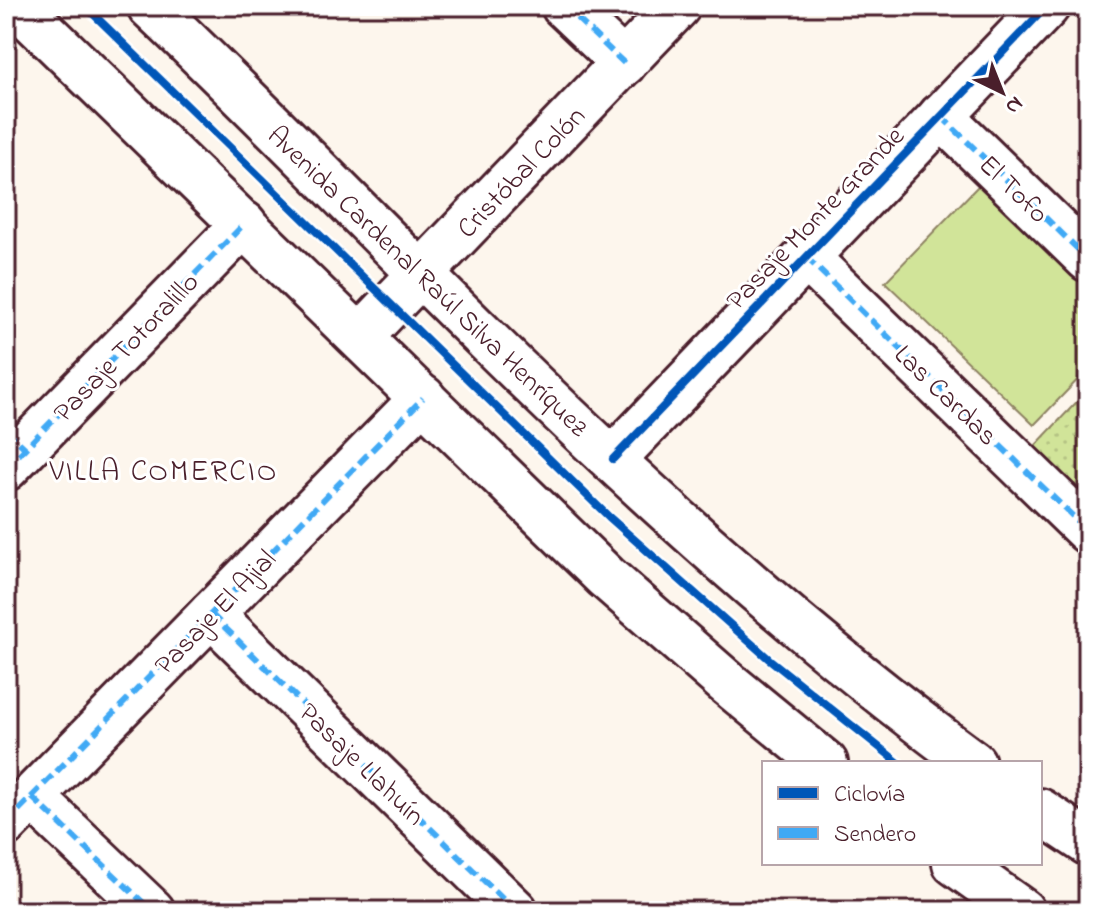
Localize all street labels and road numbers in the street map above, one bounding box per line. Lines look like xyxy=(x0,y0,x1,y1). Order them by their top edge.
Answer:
street label: Cristóbal Colón xyxy=(449,98,596,249)
street label: Avenida Cardenal Raúl Silva Henríquez xyxy=(256,117,597,448)
street label: Pasaje Monte Grande xyxy=(718,118,916,321)
street label: El Tofo xyxy=(968,147,1057,234)
street label: Pasaje Totoralillo xyxy=(45,264,210,433)
street label: Las Cardas xyxy=(883,336,1006,457)
street label: Pasaje El Ajial xyxy=(146,541,287,685)
street label: Pasaje Llahuín xyxy=(288,694,433,837)

